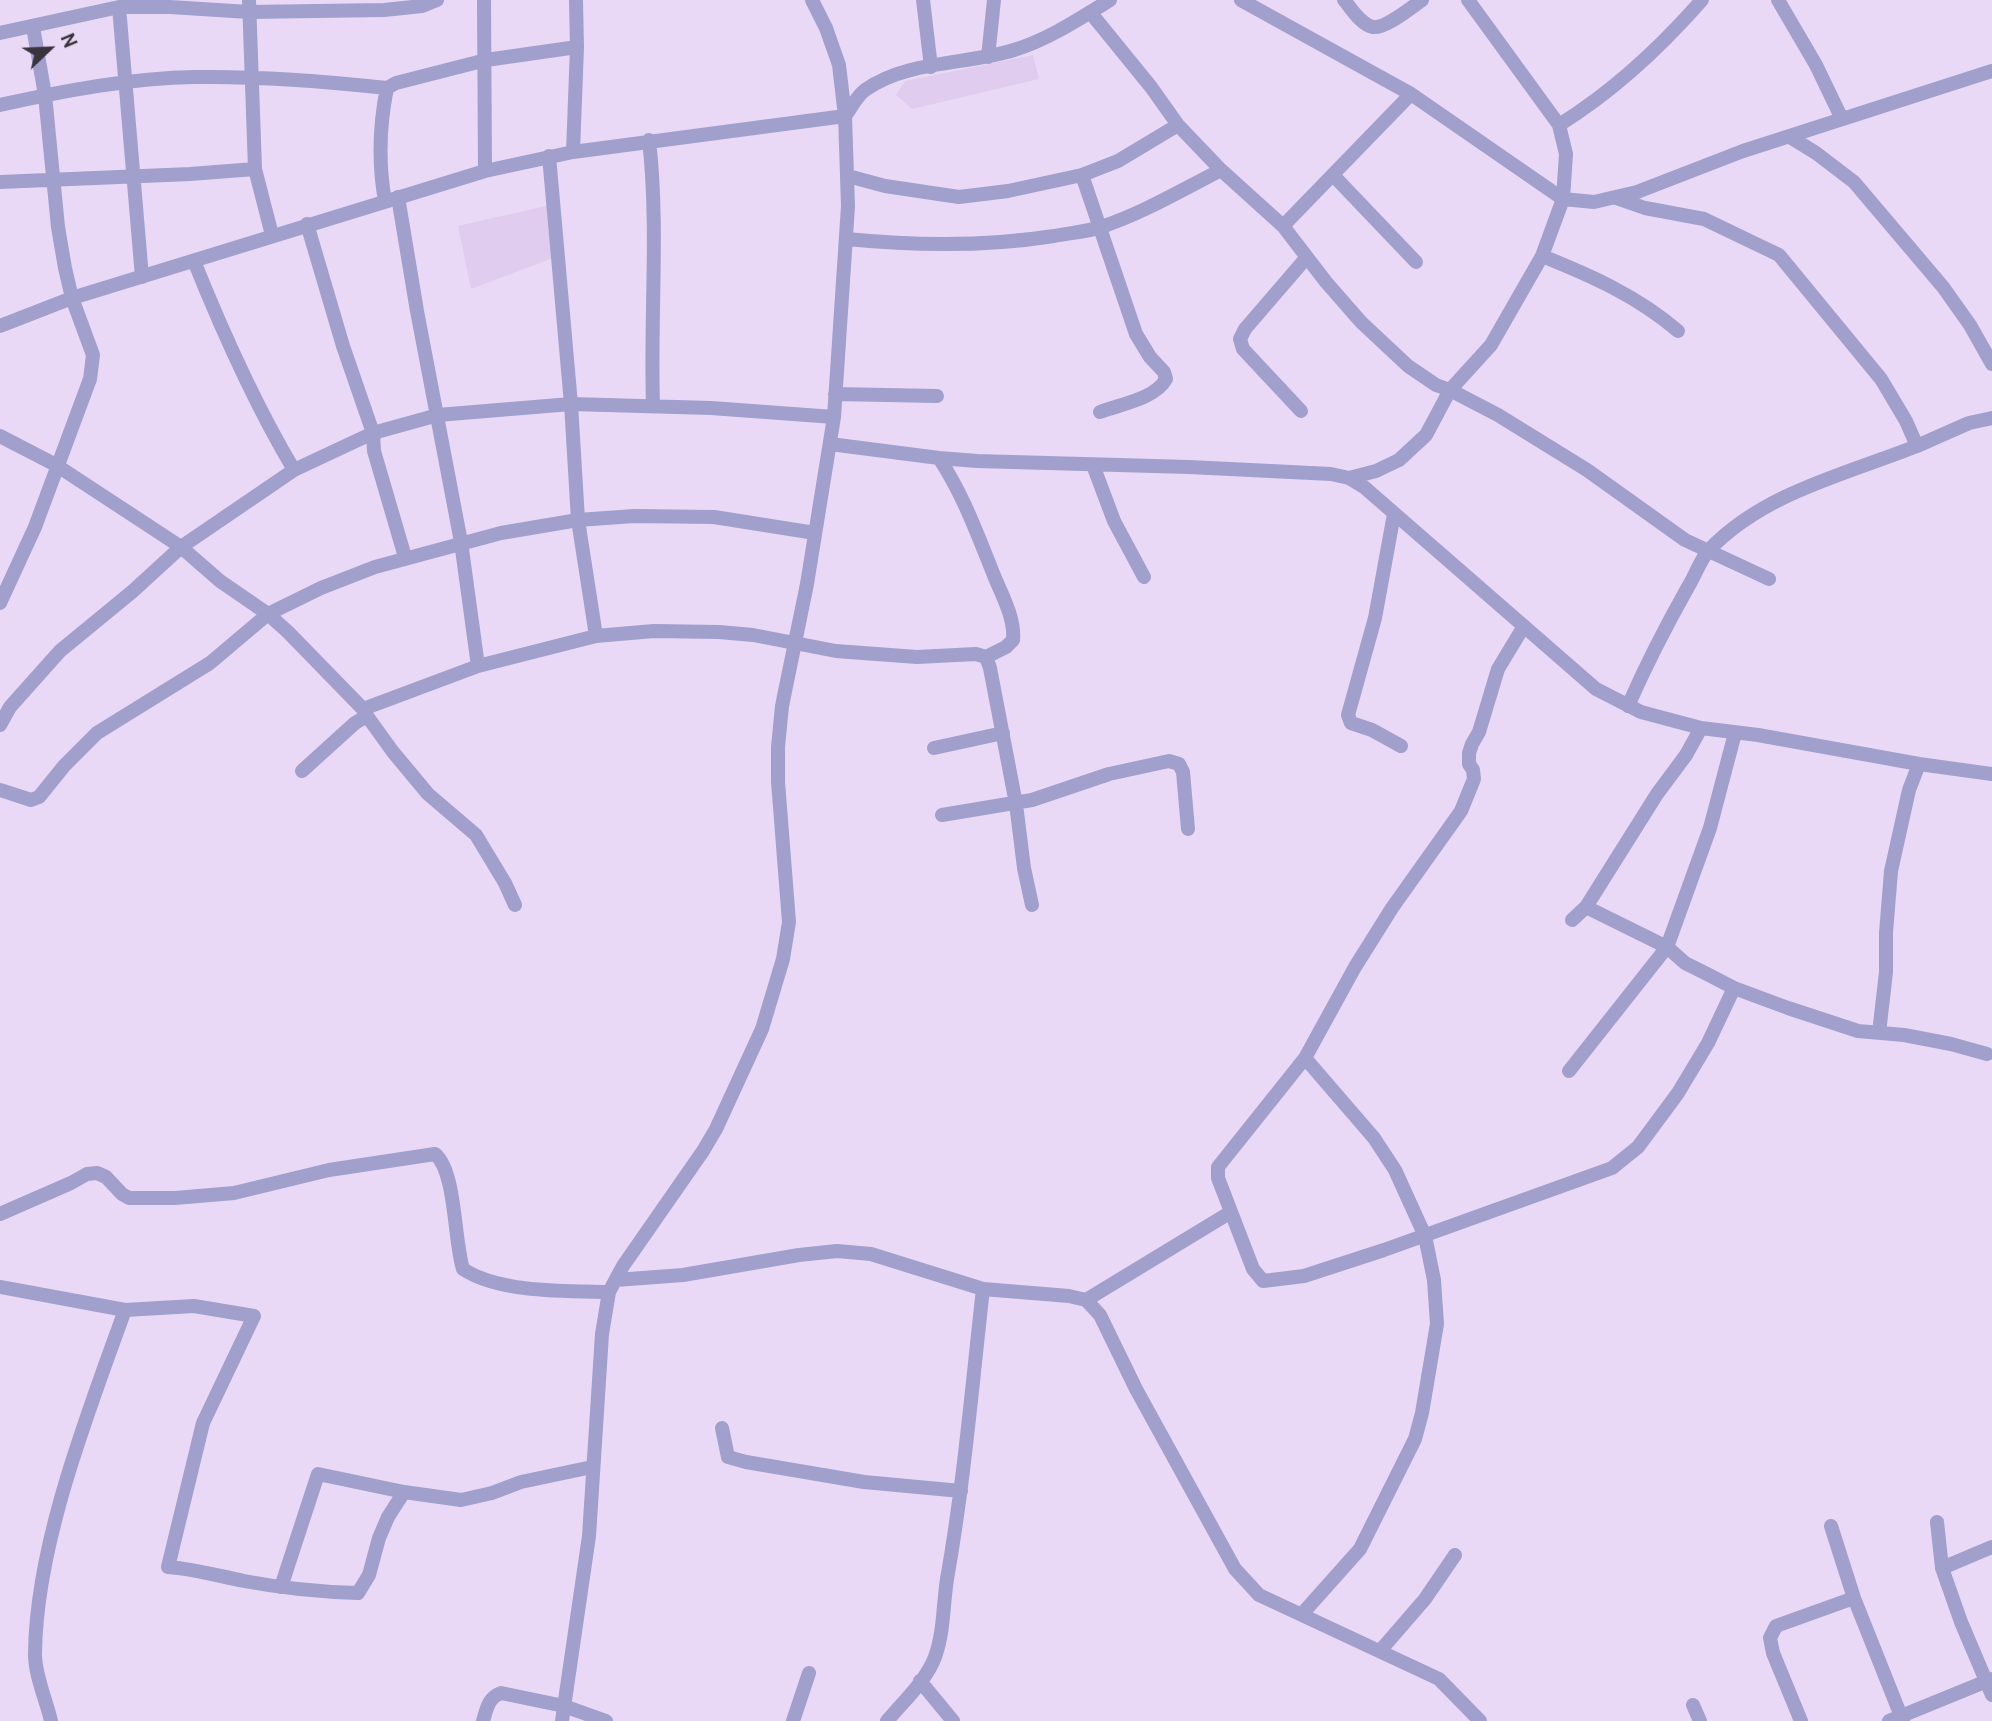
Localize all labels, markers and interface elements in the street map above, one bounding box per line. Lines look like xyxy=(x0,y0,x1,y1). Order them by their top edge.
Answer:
north arrow xyxy=(14,14,84,84)
text: N xyxy=(56,30,82,51)

